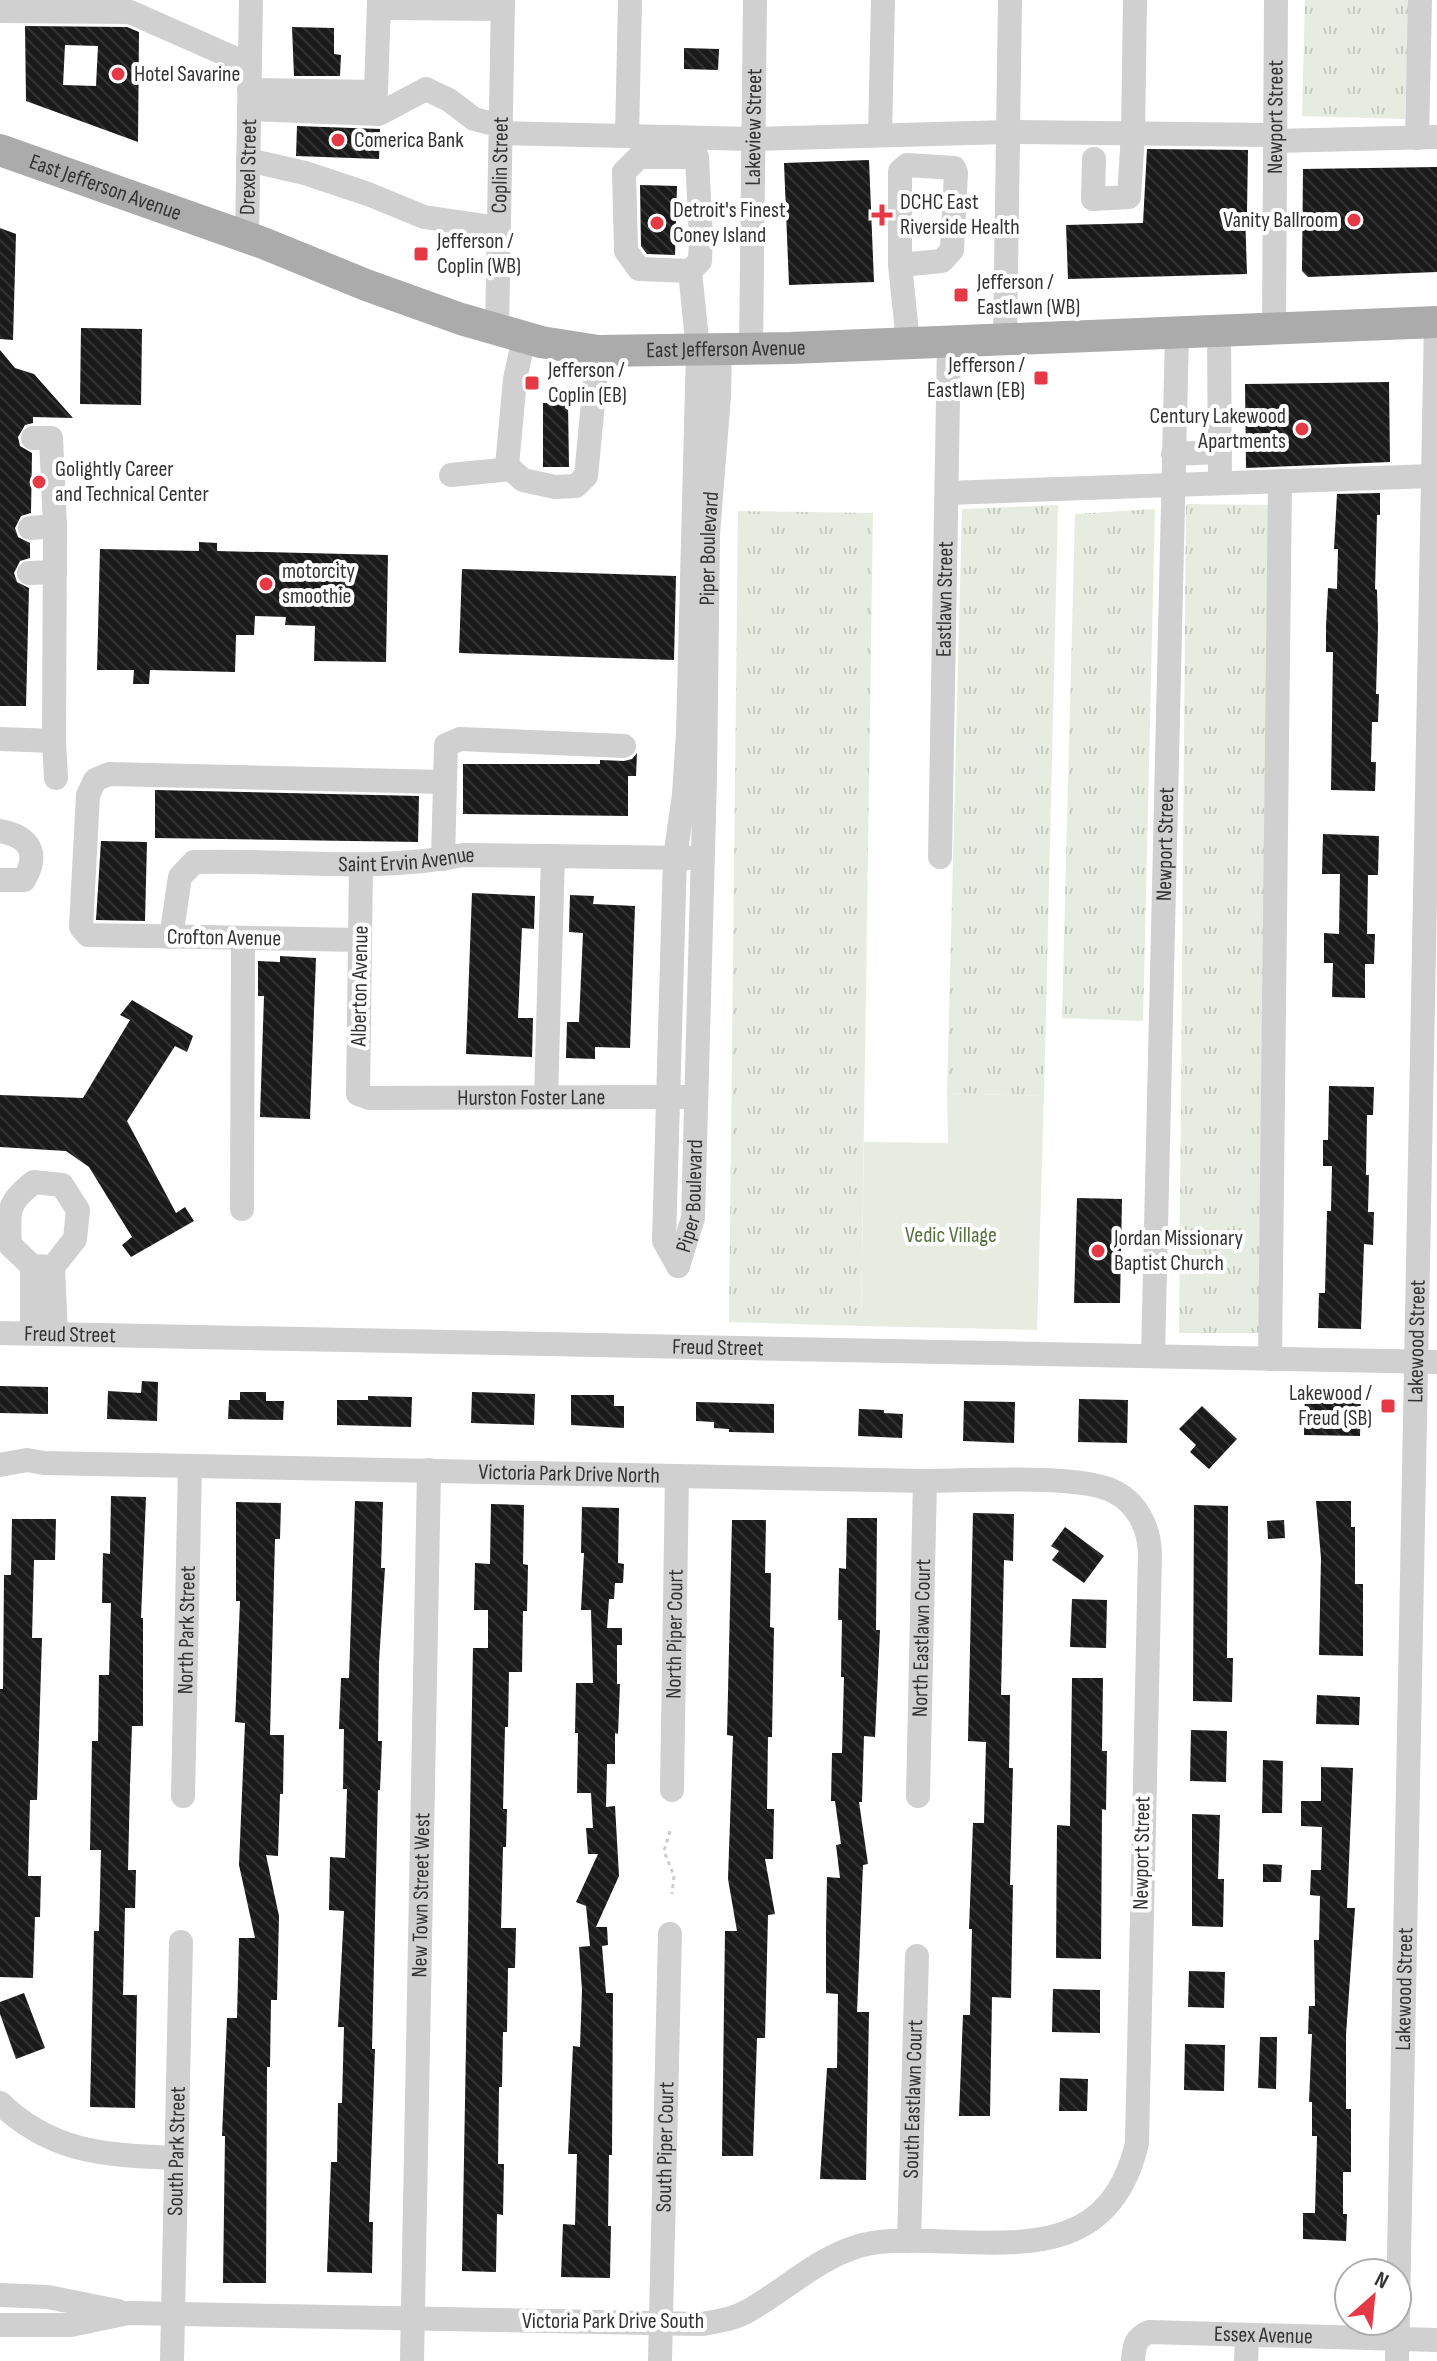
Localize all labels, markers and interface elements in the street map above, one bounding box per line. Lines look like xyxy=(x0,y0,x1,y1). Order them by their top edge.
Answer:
street label: Newport Street xyxy=(1261,60,1289,174)
place label: Hotel Savarine xyxy=(134,61,240,88)
marker: Hotel Savarine xyxy=(109,65,127,83)
street label: Lakeview Street xyxy=(739,68,768,186)
street label: Coplin Street xyxy=(486,116,514,214)
street label: Drexel Street xyxy=(234,118,262,215)
place label: Comerica Bank xyxy=(354,127,464,154)
marker: Comerica Bank xyxy=(329,131,347,149)
street label: East Jefferson Avenue xyxy=(26,148,185,227)
place label: DCHC East Riverside Health xyxy=(900,189,1020,241)
place label: Detroit's Finest Coney Island xyxy=(673,197,786,249)
marker: DCHC East Riverside Health xyxy=(871,204,893,226)
place label: Vanity Ballroom xyxy=(1223,207,1338,234)
marker: Vanity Ballroom xyxy=(1345,211,1363,229)
marker: Detroit's Finest Coney Island xyxy=(648,214,666,232)
place label: Jefferson / Coplin (WB) xyxy=(436,228,521,280)
marker: Jefferson / Coplin (WB) xyxy=(412,245,430,263)
place label: Jefferson / Eastlawn (WB) xyxy=(976,269,1080,321)
marker: Jefferson / Eastlawn (WB) xyxy=(952,286,970,304)
street label: East Jefferson Avenue xyxy=(646,334,806,364)
place label: Jefferson / Eastlawn (EB) xyxy=(927,352,1026,404)
place label: Jefferson / Coplin (EB) xyxy=(547,357,627,409)
marker: Jefferson / Eastlawn (EB) xyxy=(1032,369,1050,387)
marker: Jefferson / Coplin (EB) xyxy=(523,374,541,392)
place label: Century Lakewood Apartments xyxy=(1150,403,1286,455)
marker: Century Lakewood Apartments xyxy=(1293,420,1311,438)
place label: Golightly Career and Technical Center xyxy=(55,456,209,508)
marker: Golightly Career and Technical Center xyxy=(30,473,48,491)
street label: Piper Boulevard xyxy=(694,491,725,606)
street label: Eastlawn Street xyxy=(930,541,959,657)
place label: motorcity smoothie xyxy=(282,558,356,610)
marker: motorcity smoothie xyxy=(257,575,275,593)
street label: Newport Street xyxy=(1150,787,1180,901)
street label: Saint Ervin Avenue xyxy=(338,841,475,878)
street label: Crofton Avenue xyxy=(167,924,281,952)
street label: Alberton Avenue xyxy=(345,925,375,1048)
street label: Hurston Foster Lane xyxy=(457,1084,605,1111)
street label: Piper Boulevard xyxy=(670,1139,709,1256)
park label: Vedic Village xyxy=(905,1222,997,1249)
place label: Jordan Missionary Baptist Church xyxy=(1113,1225,1243,1277)
marker: Jordan Missionary Baptist Church xyxy=(1089,1242,1107,1260)
street label: Lakewood Street xyxy=(1402,1279,1431,1403)
street label: Freud Street xyxy=(24,1320,116,1349)
street label: Freud Street xyxy=(672,1333,764,1362)
place label: Lakewood / Freud (SB) xyxy=(1289,1380,1373,1432)
marker: Lakewood / Freud (SB) xyxy=(1379,1397,1397,1415)
street label: Victoria Park Drive North xyxy=(478,1458,660,1489)
street label: North Eastlawn Court xyxy=(906,1558,937,1717)
street label: North Park Street xyxy=(172,1565,201,1695)
street label: North Piper Court xyxy=(660,1569,689,1699)
street label: Newport Street xyxy=(1128,1796,1156,1910)
street label: New Town Street West xyxy=(406,1812,436,1978)
street label: Lakewood Street xyxy=(1389,1927,1419,2051)
street label: South Eastlawn Court xyxy=(897,2019,929,2179)
street label: South Piper Court xyxy=(650,2081,680,2213)
street label: South Park Street xyxy=(162,2086,191,2216)
north arrow xyxy=(1333,2257,1413,2337)
text: N xyxy=(1370,2266,1393,2295)
street label: Victoria Park Drive South xyxy=(522,2308,704,2335)
street label: Essex Avenue xyxy=(1214,2320,1313,2350)

